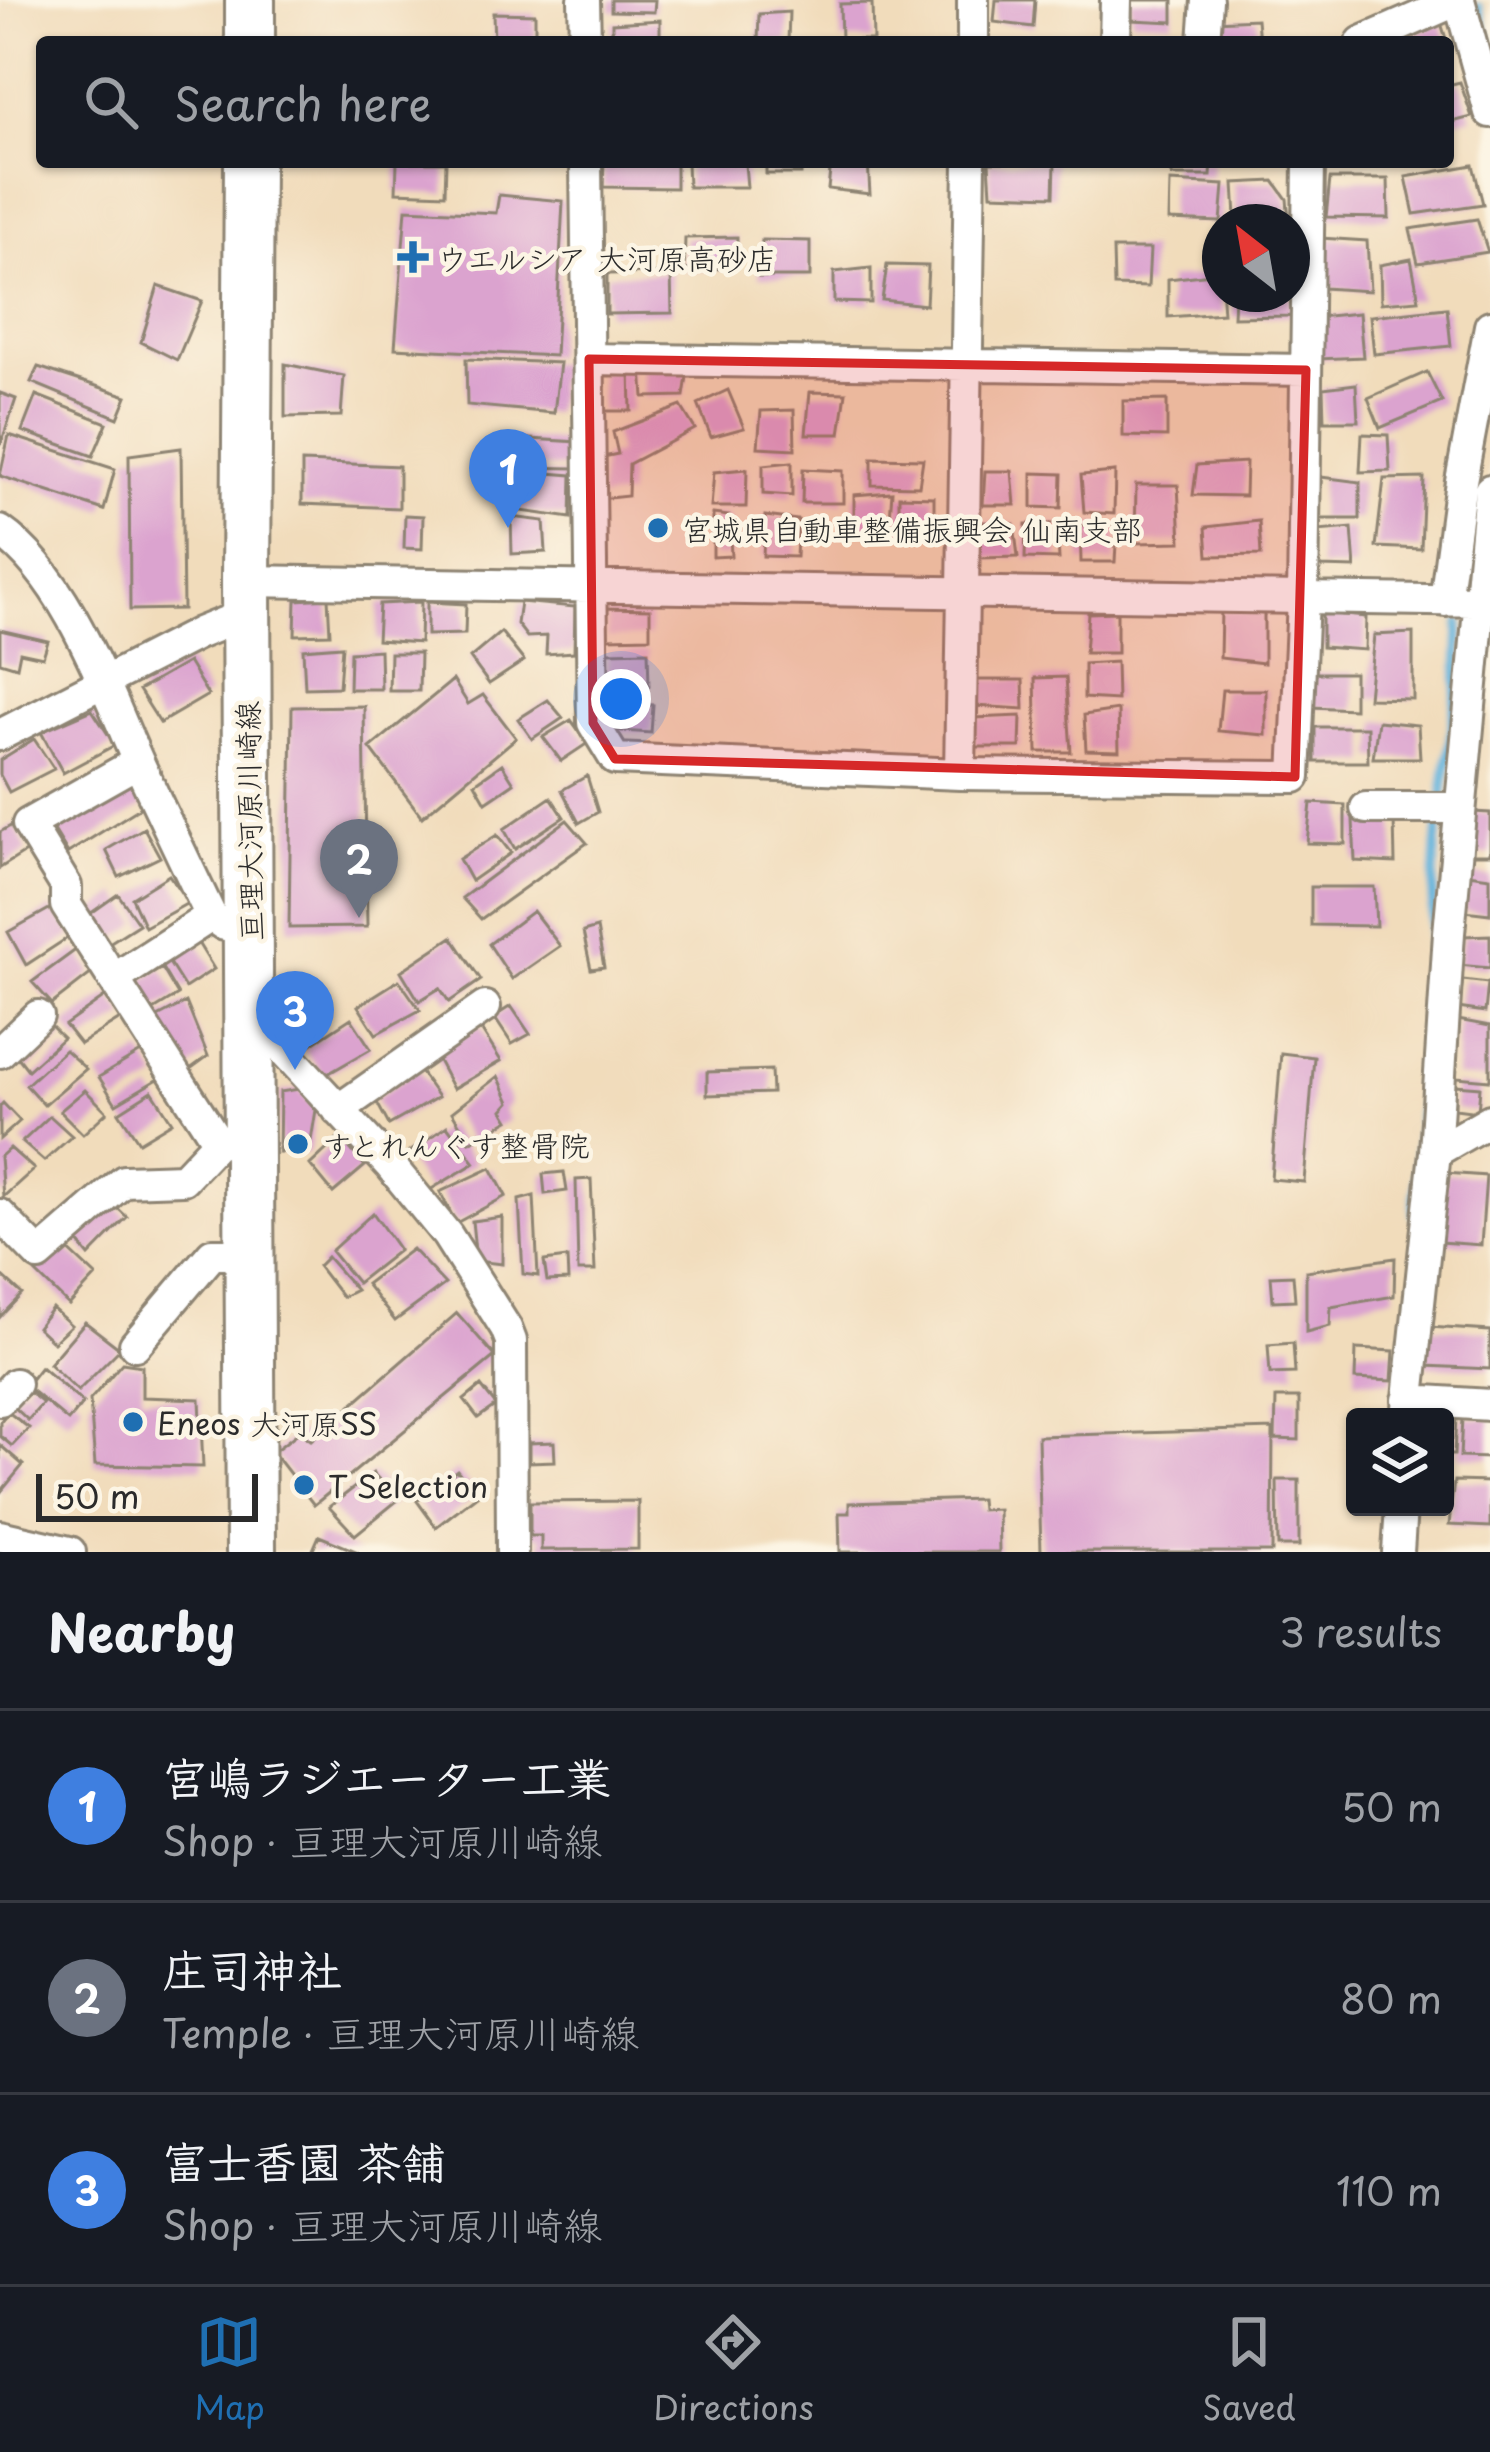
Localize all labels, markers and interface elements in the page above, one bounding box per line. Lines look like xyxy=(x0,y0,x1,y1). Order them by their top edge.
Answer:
search box xyxy=(36,36,1454,168)
text: Search here xyxy=(174,68,431,136)
icon: search xyxy=(78,69,144,135)
north arrow xyxy=(1202,204,1310,312)
place label: ウエルシア 大河原高砂店 xyxy=(437,235,777,280)
marker: ウエルシア 大河原高砂店 xyxy=(400,244,426,270)
pin: 1 xyxy=(469,429,547,528)
place label: 宮城県自動車整備振興会 仙南支部 xyxy=(682,506,1142,551)
marker: 宮城県自動車整備振興会 仙南支部 xyxy=(645,515,671,541)
your location xyxy=(591,669,651,729)
street label: 亘理大河原川崎線 xyxy=(223,701,273,941)
pin: 2 xyxy=(320,819,398,918)
pin: 3 xyxy=(256,971,334,1070)
place label: すとれんぐす整骨院 xyxy=(322,1122,590,1167)
marker: すとれんぐす整骨院 xyxy=(285,1131,311,1157)
place label: Eneos 大河原SS xyxy=(157,1400,377,1445)
map controls xyxy=(1346,1408,1454,1516)
button: layers xyxy=(1346,1408,1454,1516)
marker: Eneos 大河原SS xyxy=(120,1409,146,1435)
place label: T Selection xyxy=(328,1463,488,1508)
scale bar xyxy=(36,1468,258,1521)
text: 50 m xyxy=(54,1470,140,1520)
marker: T Selection xyxy=(291,1472,317,1498)
text: Nearby xyxy=(48,1592,235,1669)
text: 3 results xyxy=(1279,1601,1442,1660)
text: 宮嶋ラジエーター工業 xyxy=(162,1742,611,1810)
text: 1 xyxy=(78,1776,96,1835)
text: 50 m xyxy=(1341,1776,1442,1835)
text: Shop · 亘理大河原川崎線 xyxy=(162,1810,602,1869)
text: 庄司神社 xyxy=(162,1934,342,2002)
text: 2 xyxy=(73,1968,101,2027)
text: 80 m xyxy=(1340,1968,1442,2027)
text: Temple · 亘理大河原川崎線 xyxy=(162,2002,639,2061)
text: 富士香園 茶舗 xyxy=(162,2126,446,2194)
text: 3 xyxy=(74,2160,100,2219)
text: 110 m xyxy=(1336,2160,1442,2219)
text: Shop · 亘理大河原川崎線 xyxy=(162,2194,602,2253)
tab: Map xyxy=(194,2309,265,2431)
tab: Directions xyxy=(653,2309,814,2431)
tab: Saved xyxy=(1202,2309,1296,2431)

